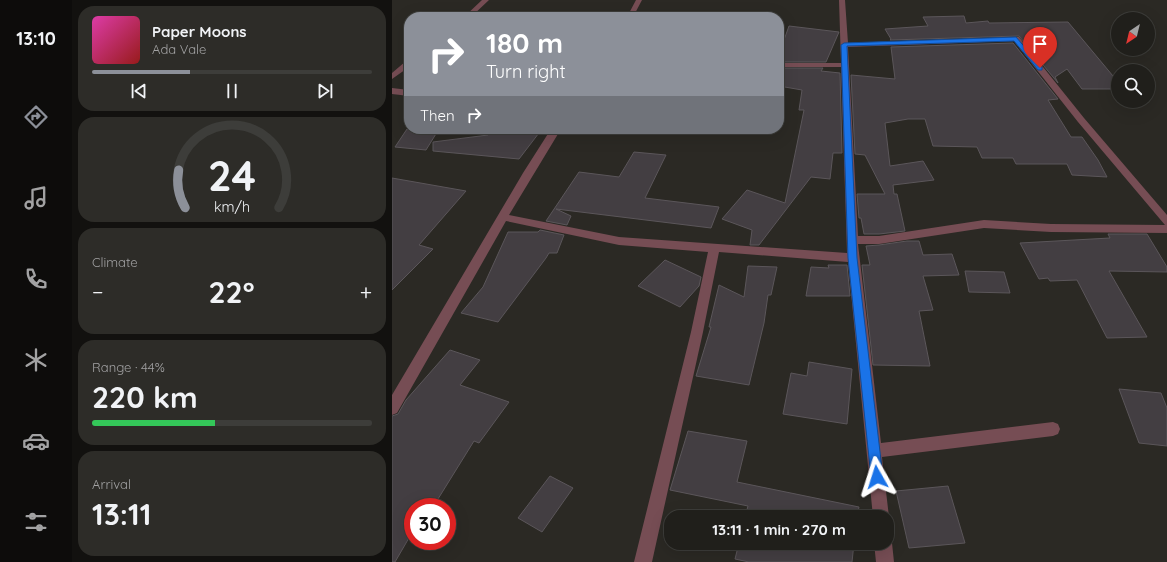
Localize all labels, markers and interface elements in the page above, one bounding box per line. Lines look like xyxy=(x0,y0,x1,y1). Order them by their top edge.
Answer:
north arrow xyxy=(1111,12,1155,56)
map controls xyxy=(1111,12,1155,108)
text: Paper Moons xyxy=(152,22,247,41)
text: 180 m xyxy=(486,25,563,60)
text: 13:10 xyxy=(16,27,56,50)
pin xyxy=(1023,27,1057,68)
icon: right xyxy=(420,28,472,80)
icon: arrive xyxy=(1029,33,1051,55)
text: Ada Vale xyxy=(152,41,206,57)
text: Turn right xyxy=(486,60,566,83)
button: search xyxy=(1111,64,1155,108)
icon: previous xyxy=(128,80,150,102)
icon: pause xyxy=(221,80,243,102)
icon: next xyxy=(314,80,336,102)
icon: directions xyxy=(22,103,50,131)
icon: right xyxy=(463,104,485,126)
text: Then xyxy=(420,106,455,125)
text: 24 xyxy=(208,149,256,201)
icon: music xyxy=(22,184,50,212)
text: km/h xyxy=(214,197,250,215)
text: Climate xyxy=(92,254,138,270)
icon: phone xyxy=(22,265,50,293)
text: 22° xyxy=(209,273,254,311)
text: − xyxy=(92,278,103,306)
text: + xyxy=(360,278,372,306)
icon: climate xyxy=(22,346,50,374)
text: Range · 44% xyxy=(92,359,165,375)
text: 220 km xyxy=(92,378,198,416)
icon: car xyxy=(22,427,50,455)
position arrow xyxy=(856,456,898,498)
text: Arrival xyxy=(92,476,131,492)
text: 13:11 xyxy=(92,495,151,533)
speed limit sign: 30 xyxy=(404,498,456,550)
icon: filters xyxy=(22,508,50,536)
text: 13:11 · 1 min · 270 m xyxy=(712,520,846,539)

